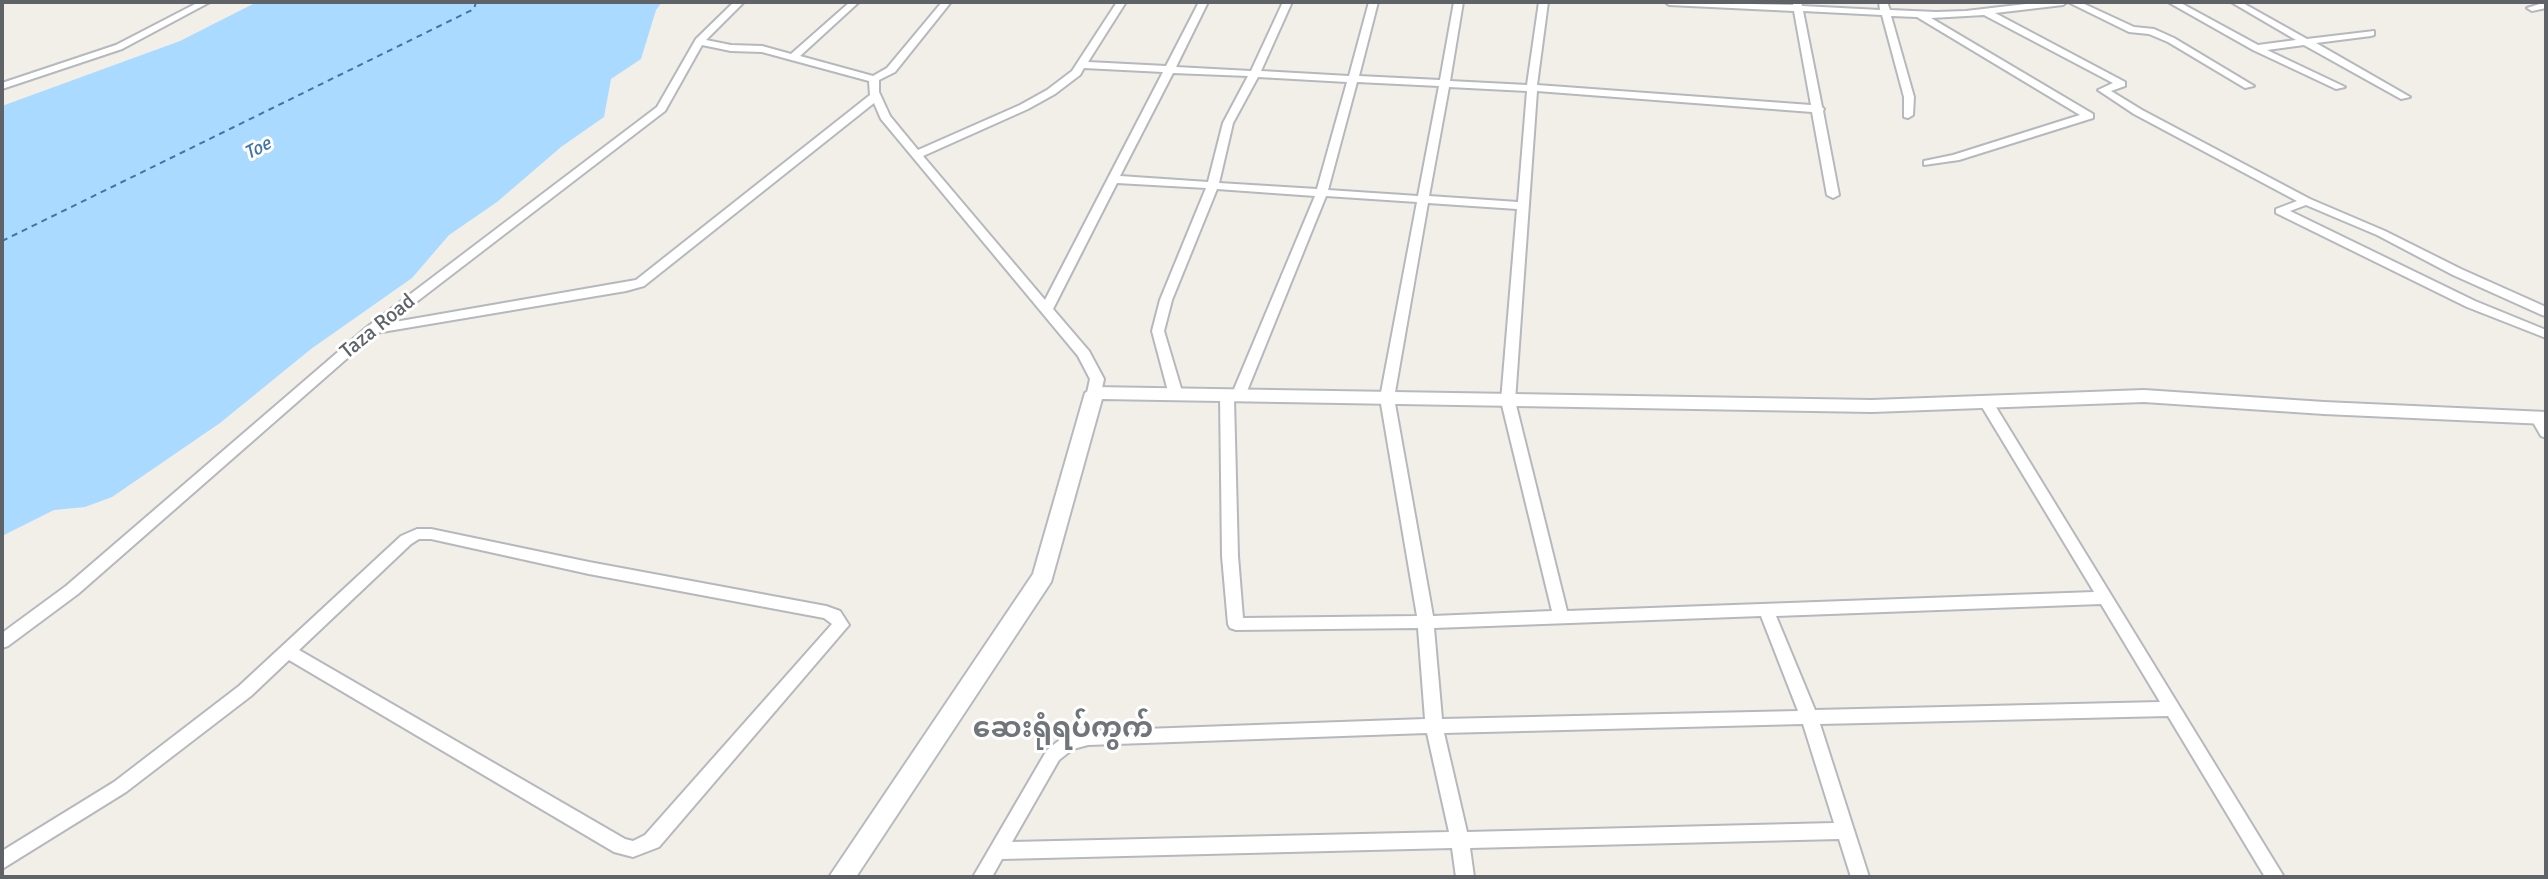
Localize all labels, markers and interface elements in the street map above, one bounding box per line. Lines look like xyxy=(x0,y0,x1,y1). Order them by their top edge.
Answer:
water label: Toe xyxy=(241,133,275,165)
street label: Taza Road xyxy=(335,289,421,365)
district label: ဆေးရုံရပ်ကွက် xyxy=(973,713,1153,747)

